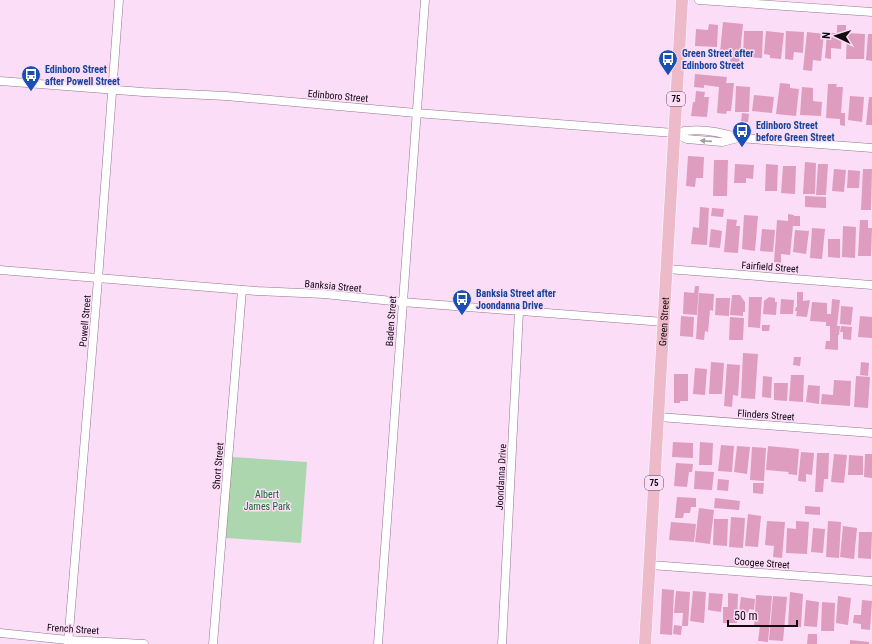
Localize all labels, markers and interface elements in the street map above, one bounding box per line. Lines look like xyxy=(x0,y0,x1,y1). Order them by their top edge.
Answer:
north arrow xyxy=(816,16,856,56)
text: N xyxy=(820,31,833,39)
bus stop icon: Green Street after Edinboro Street xyxy=(657,48,679,76)
place label: Green Street after Edinboro Street xyxy=(682,48,754,71)
bus stop icon: Edinboro Street after Powell Street xyxy=(20,64,42,92)
place label: Edinboro Street after Powell Street xyxy=(45,64,120,87)
street label: Edinboro Street xyxy=(307,88,369,104)
road number: 75 xyxy=(667,92,685,106)
bus stop icon: Edinboro Street before Green Street xyxy=(731,120,753,148)
place label: Edinboro Street before Green Street xyxy=(756,120,834,143)
one-way arrow xyxy=(700,137,712,144)
street label: Fairfield Street xyxy=(741,260,799,274)
street label: Banksia Street xyxy=(304,278,362,294)
bus stop icon: Banksia Street after Joondanna Drive xyxy=(451,288,473,316)
place label: Banksia Street after Joondanna Drive xyxy=(476,288,557,311)
street label: Powell Street xyxy=(77,295,93,347)
street label: Baden Street xyxy=(384,295,398,347)
street label: Green Street xyxy=(657,297,670,346)
street label: Flinders Street xyxy=(737,408,795,422)
street label: Short Street xyxy=(210,442,226,490)
street label: Joondanna Drive xyxy=(494,443,508,510)
road number: 75 xyxy=(645,476,663,490)
park label: Albert James Park xyxy=(244,489,291,512)
street label: Coogee Street xyxy=(734,556,790,570)
scale bar xyxy=(728,602,797,628)
text: 50 m xyxy=(734,609,758,623)
street label: French Street xyxy=(47,622,100,636)

